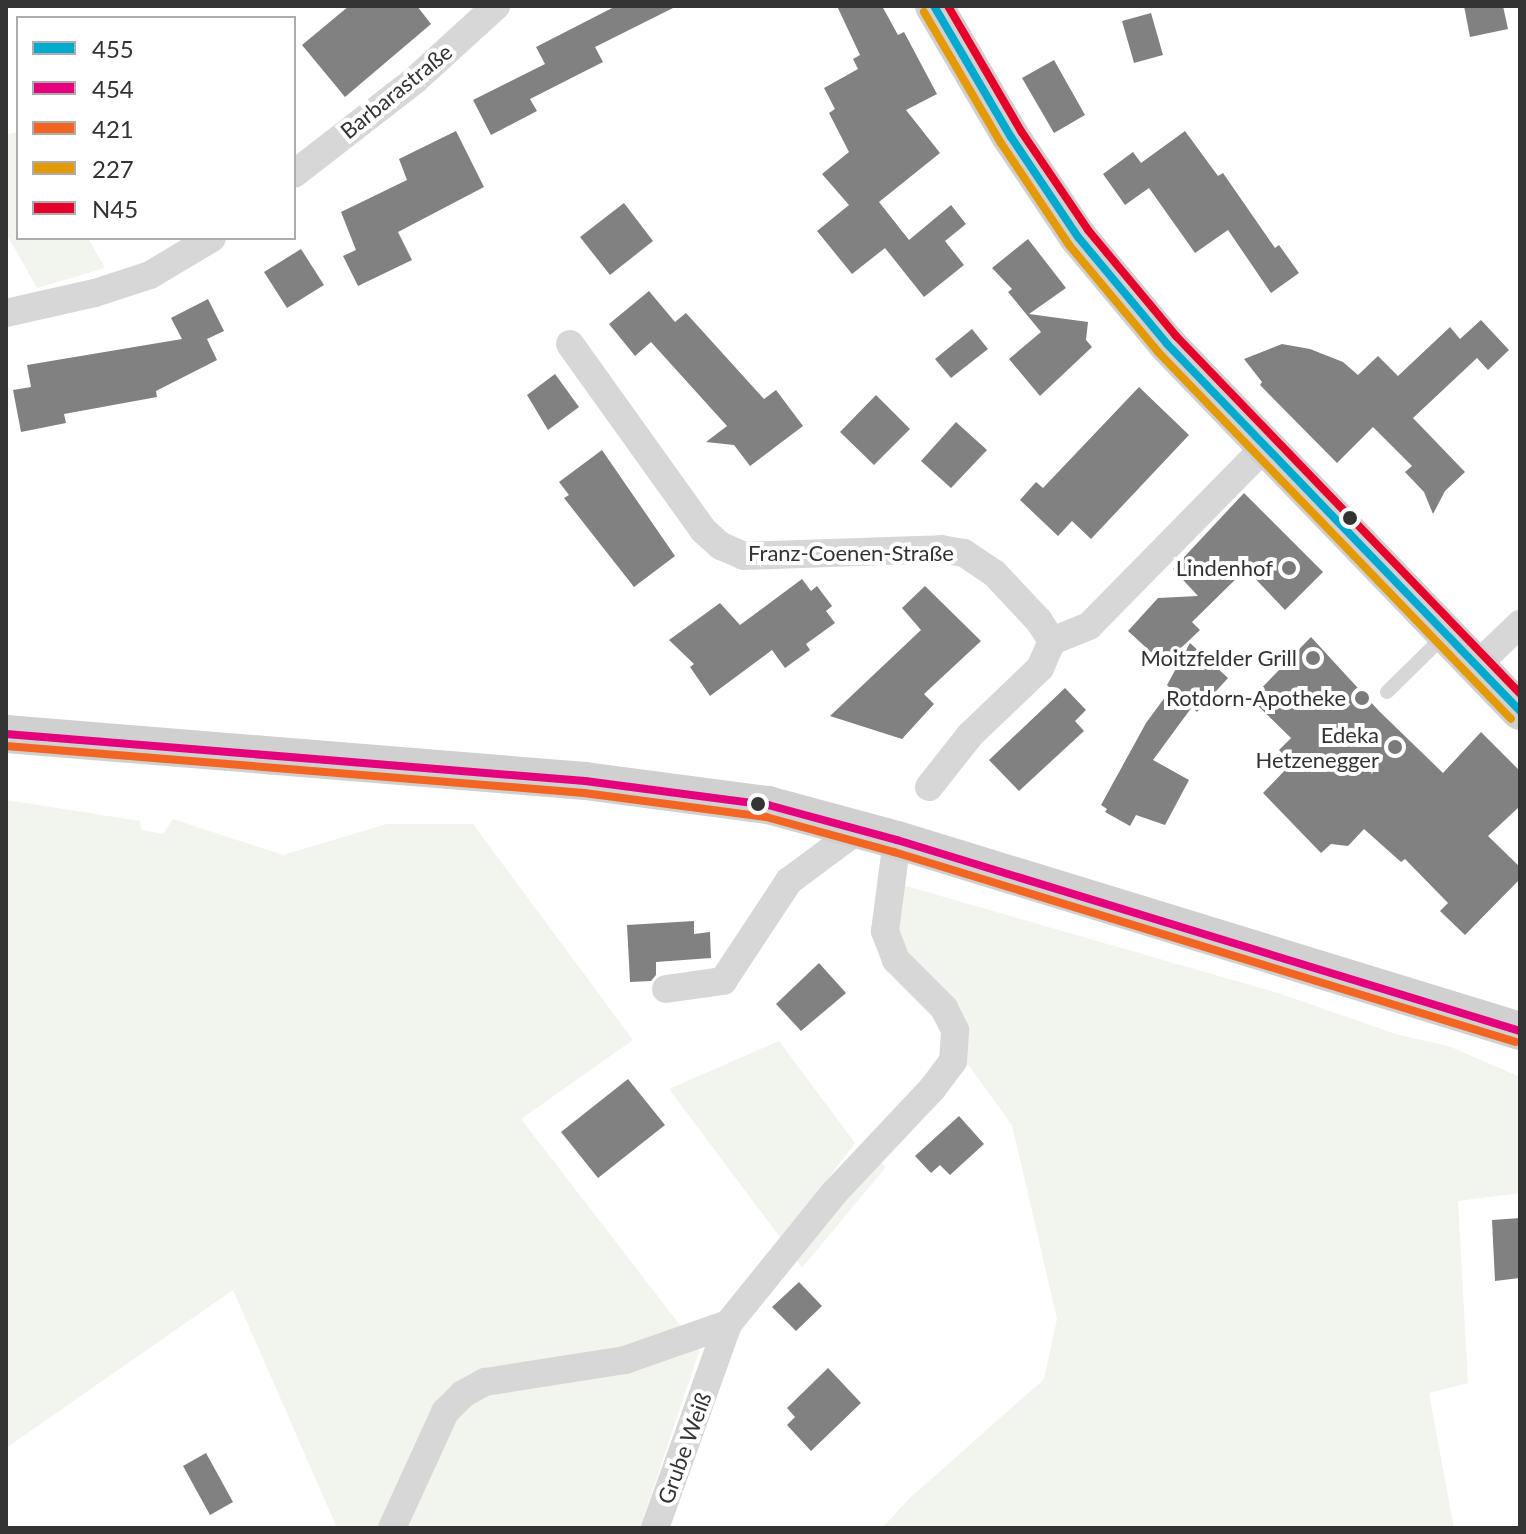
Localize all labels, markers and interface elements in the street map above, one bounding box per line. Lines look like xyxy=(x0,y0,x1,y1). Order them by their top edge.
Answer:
legend xyxy=(16,16,296,240)
text: 455 xyxy=(92,34,134,63)
street label: Barbarastraße xyxy=(335,38,457,144)
text: 454 xyxy=(92,74,134,103)
text: 421 xyxy=(92,114,134,143)
text: 227 xyxy=(92,154,134,183)
text: N45 xyxy=(92,194,138,223)
unlabelled marker xyxy=(1342,510,1358,526)
street label: Franz-Coenen-Straße xyxy=(748,540,954,566)
place label: Lindenhof xyxy=(1176,555,1273,581)
marker: Lindenhof xyxy=(1280,559,1298,577)
place label: Moitzfelder Grill xyxy=(1140,645,1297,671)
marker: Moitzfelder Grill xyxy=(1304,649,1322,667)
place label: Rotdorn-Apotheke xyxy=(1166,685,1346,711)
marker: Rotdorn-Apotheke xyxy=(1353,689,1371,707)
place label: Edeka Hetzenegger xyxy=(1256,721,1379,772)
marker: Edeka Hetzenegger xyxy=(1386,738,1404,756)
unlabelled marker xyxy=(750,796,766,812)
street label: Grube Weiß xyxy=(652,1389,716,1507)

